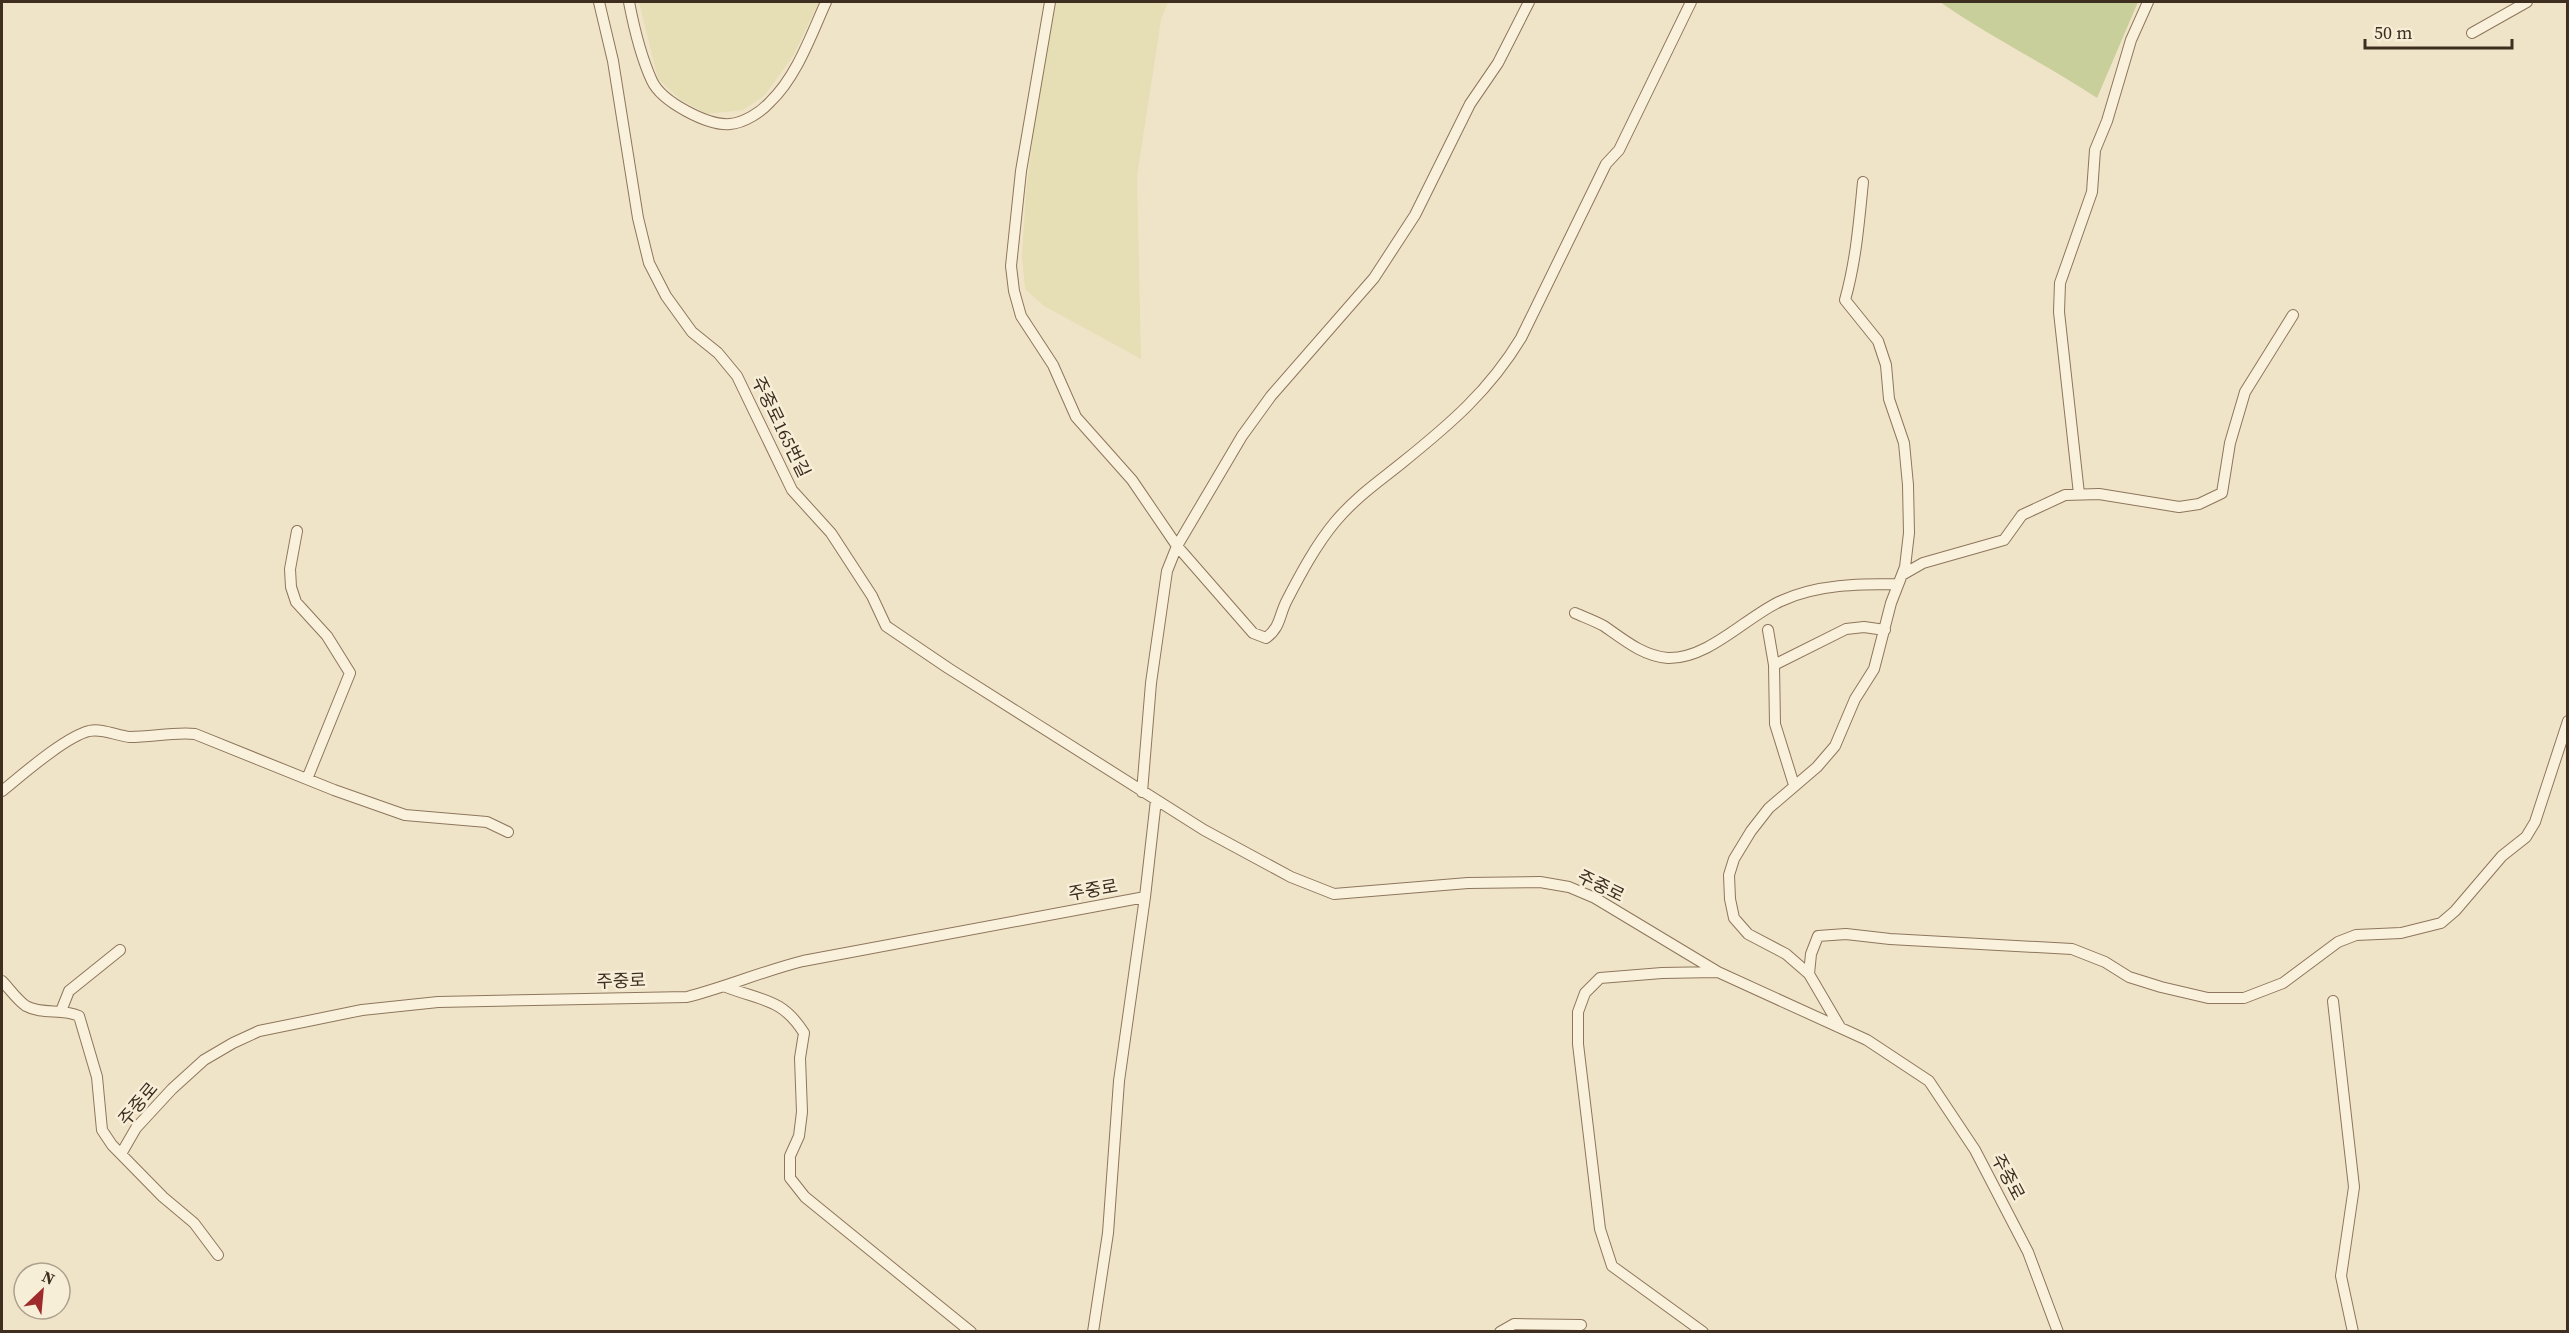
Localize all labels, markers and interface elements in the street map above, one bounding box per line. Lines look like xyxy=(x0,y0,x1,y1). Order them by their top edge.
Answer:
scale bar xyxy=(2365,12,2512,50)
text: 50 m xyxy=(2374,20,2412,45)
street label: 주중로165번길 xyxy=(746,372,817,482)
street label: 주중로 xyxy=(1573,863,1629,908)
street label: 주중로 xyxy=(1066,873,1120,906)
street label: 주중로 xyxy=(596,967,646,994)
street label: 주중로 xyxy=(112,1077,163,1131)
street label: 주중로 xyxy=(1986,1149,2031,1205)
north arrow xyxy=(12,1261,72,1321)
text: N xyxy=(39,1265,59,1290)

